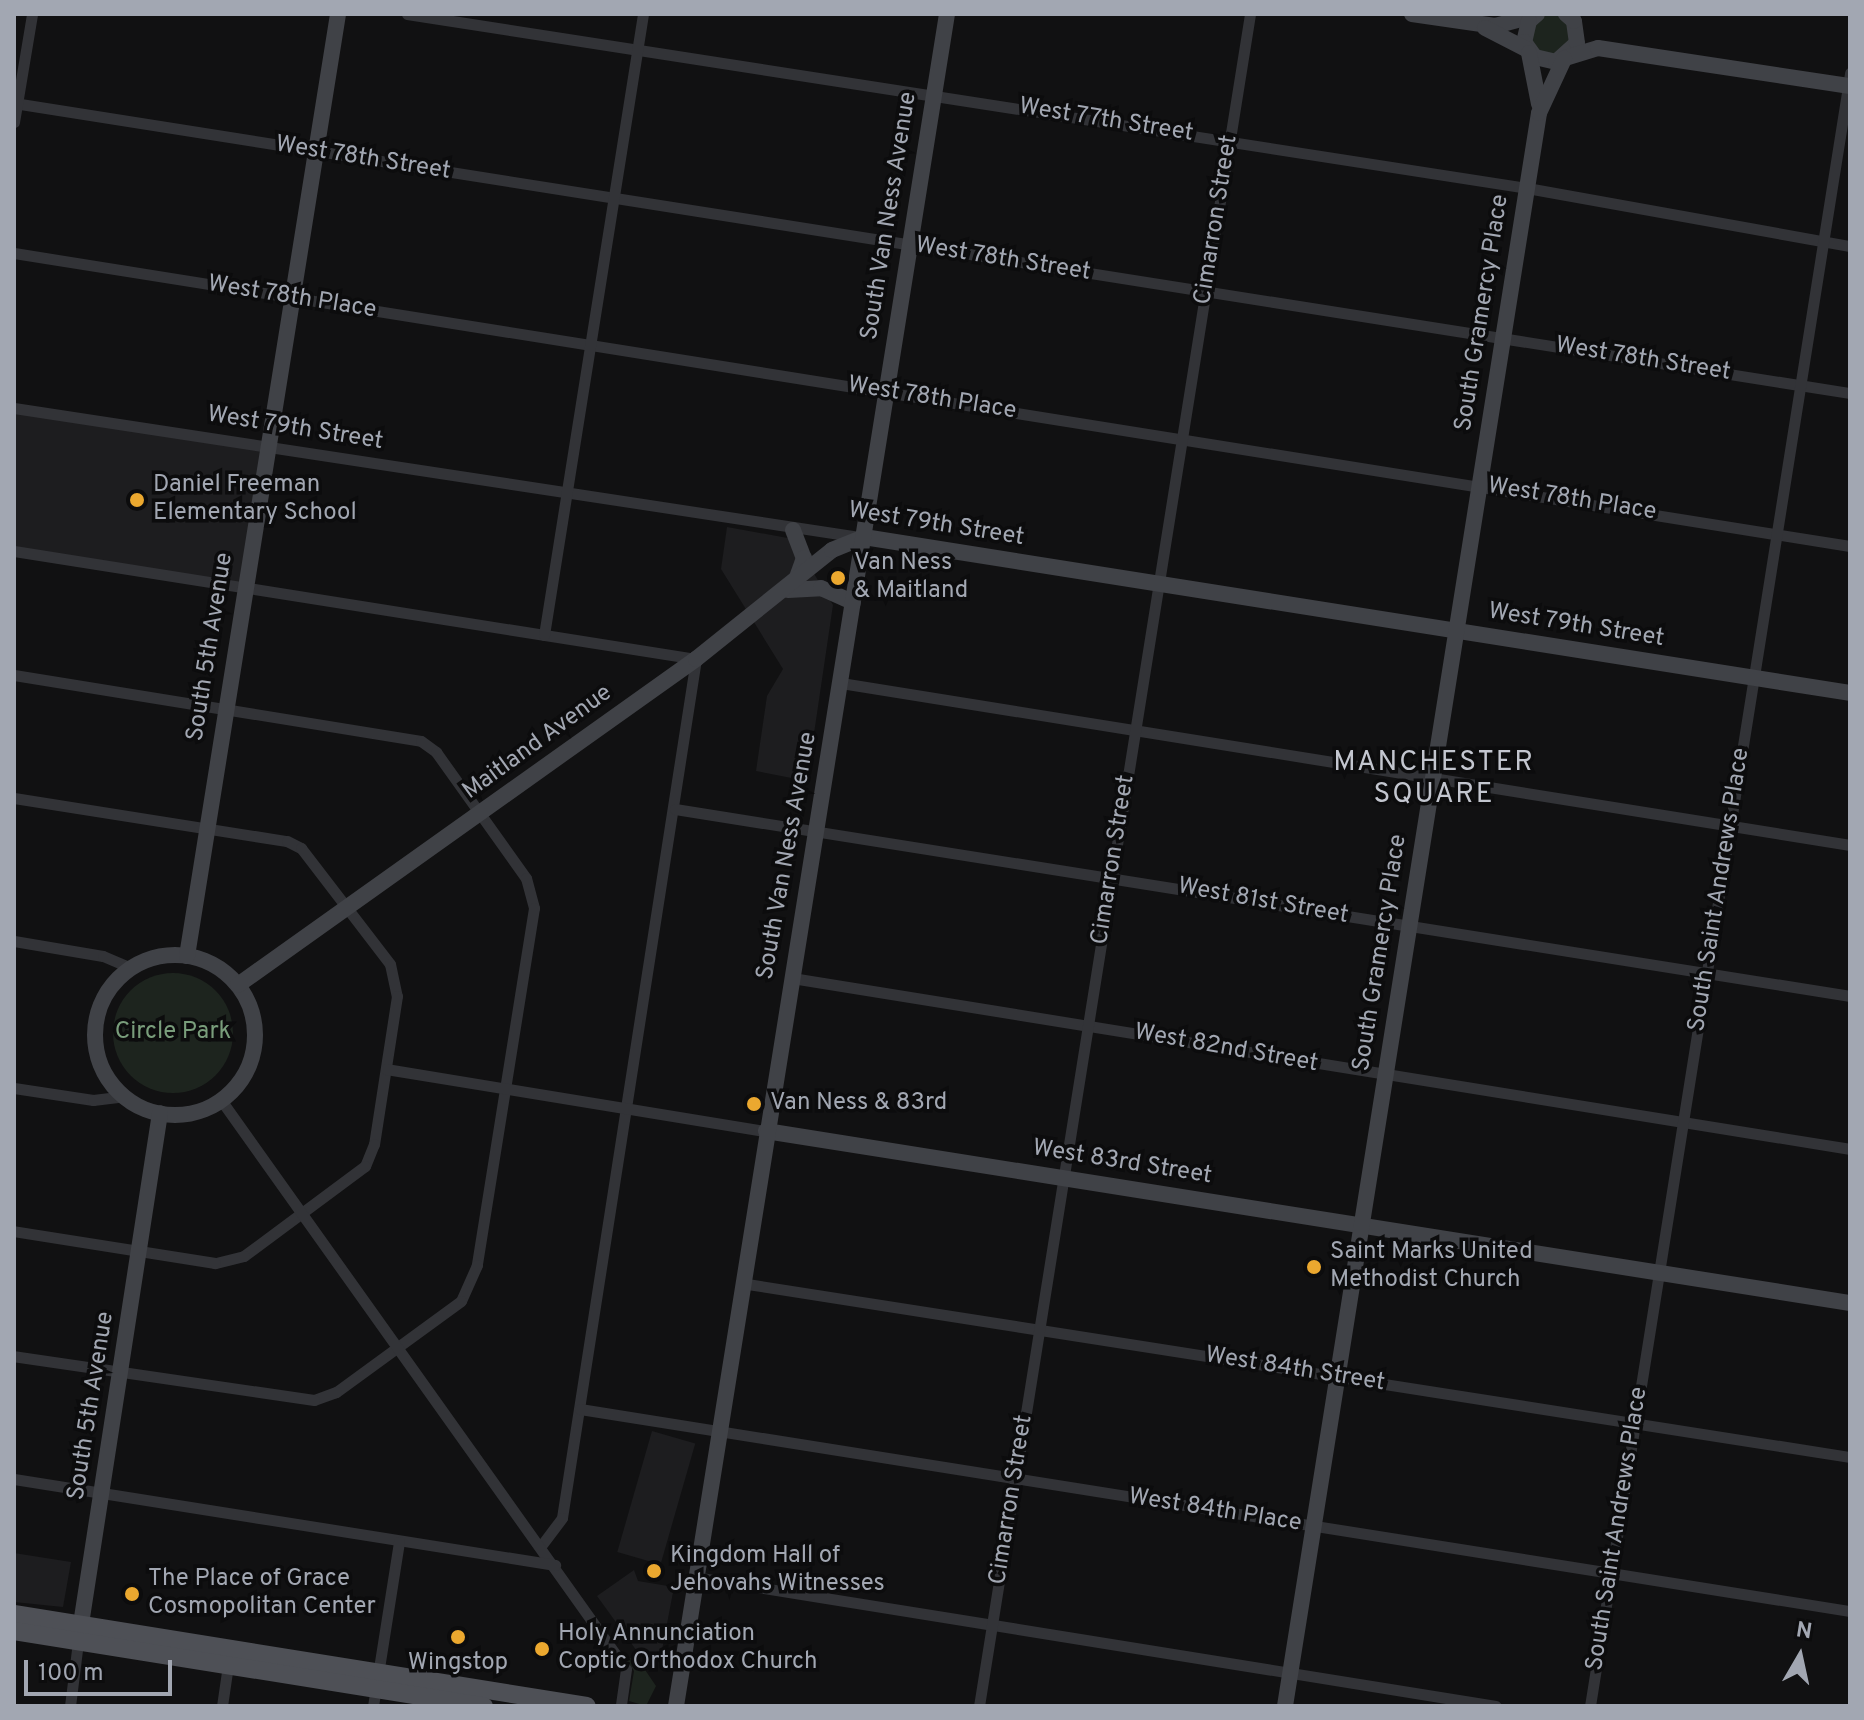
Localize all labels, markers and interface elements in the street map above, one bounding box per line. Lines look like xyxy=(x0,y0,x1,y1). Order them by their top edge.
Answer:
street label: South Van Ness Avenue xyxy=(856,89,924,343)
street label: West 77th Street xyxy=(1016,93,1196,149)
street label: West 78th Street xyxy=(273,131,453,187)
street label: Cimarron Street xyxy=(1189,133,1245,307)
street label: South Gramercy Place xyxy=(1450,192,1516,434)
street label: West 78th Street xyxy=(913,232,1093,288)
street label: West 78th Place xyxy=(205,270,379,326)
street label: West 78th Street xyxy=(1553,332,1733,388)
street label: West 78th Place xyxy=(845,371,1019,427)
street label: West 79th Street xyxy=(204,401,386,457)
place label: Daniel Freeman Elementary School xyxy=(153,472,357,528)
street label: West 78th Place xyxy=(1485,472,1659,528)
marker: Daniel Freeman Elementary School xyxy=(128,491,146,509)
street label: West 79th Street xyxy=(845,497,1027,553)
street label: South 5th Avenue xyxy=(182,550,240,744)
place label: Van Ness & Maitland xyxy=(854,550,968,606)
marker: Van Ness & Maitland xyxy=(829,569,847,587)
street label: West 79th Street xyxy=(1485,598,1667,654)
street label: Maitland Avenue xyxy=(457,679,619,807)
street label: South Van Ness Avenue xyxy=(752,729,824,983)
street label: South Saint Andrews Place xyxy=(1683,745,1757,1035)
district label: MANCHESTER SQUARE xyxy=(1333,746,1535,812)
street label: Cimarron Street xyxy=(1086,773,1142,947)
street label: South Gramercy Place xyxy=(1348,832,1414,1074)
street label: West 81st Street xyxy=(1175,873,1351,931)
park label: Circle Park xyxy=(115,1019,231,1047)
street label: West 82nd Street xyxy=(1132,1019,1320,1079)
place label: Van Ness & 83rd xyxy=(770,1090,947,1118)
marker: Van Ness & 83rd xyxy=(745,1095,763,1113)
street label: West 83rd Street xyxy=(1030,1135,1214,1191)
place label: Saint Marks United Methodist Church xyxy=(1330,1239,1533,1295)
marker: Saint Marks United Methodist Church xyxy=(1305,1258,1323,1276)
street label: South 5th Avenue xyxy=(63,1309,121,1503)
street label: West 84th Street xyxy=(1203,1342,1387,1398)
street label: South Saint Andrews Place xyxy=(1581,1384,1655,1674)
street label: Cimarron Street xyxy=(984,1413,1040,1587)
street label: West 84th Place xyxy=(1126,1483,1304,1539)
place label: Kingdom Hall of Jehovahs Witnesses xyxy=(670,1543,885,1599)
marker: Kingdom Hall of Jehovahs Witnesses xyxy=(645,1562,663,1580)
place label: The Place of Grace Cosmopolitan Center xyxy=(148,1566,376,1622)
marker: The Place of Grace Cosmopolitan Center xyxy=(123,1585,141,1603)
north arrow xyxy=(1760,1616,1840,1696)
text: N xyxy=(1794,1617,1814,1646)
place label: Holy Annunciation Coptic Orthodox Church xyxy=(558,1621,818,1677)
marker: Wingstop xyxy=(449,1628,467,1646)
marker: Holy Annunciation Coptic Orthodox Church xyxy=(533,1640,551,1658)
scale bar xyxy=(28,1644,176,1694)
place label: Wingstop xyxy=(408,1650,508,1678)
text: 100 m xyxy=(38,1659,104,1689)

